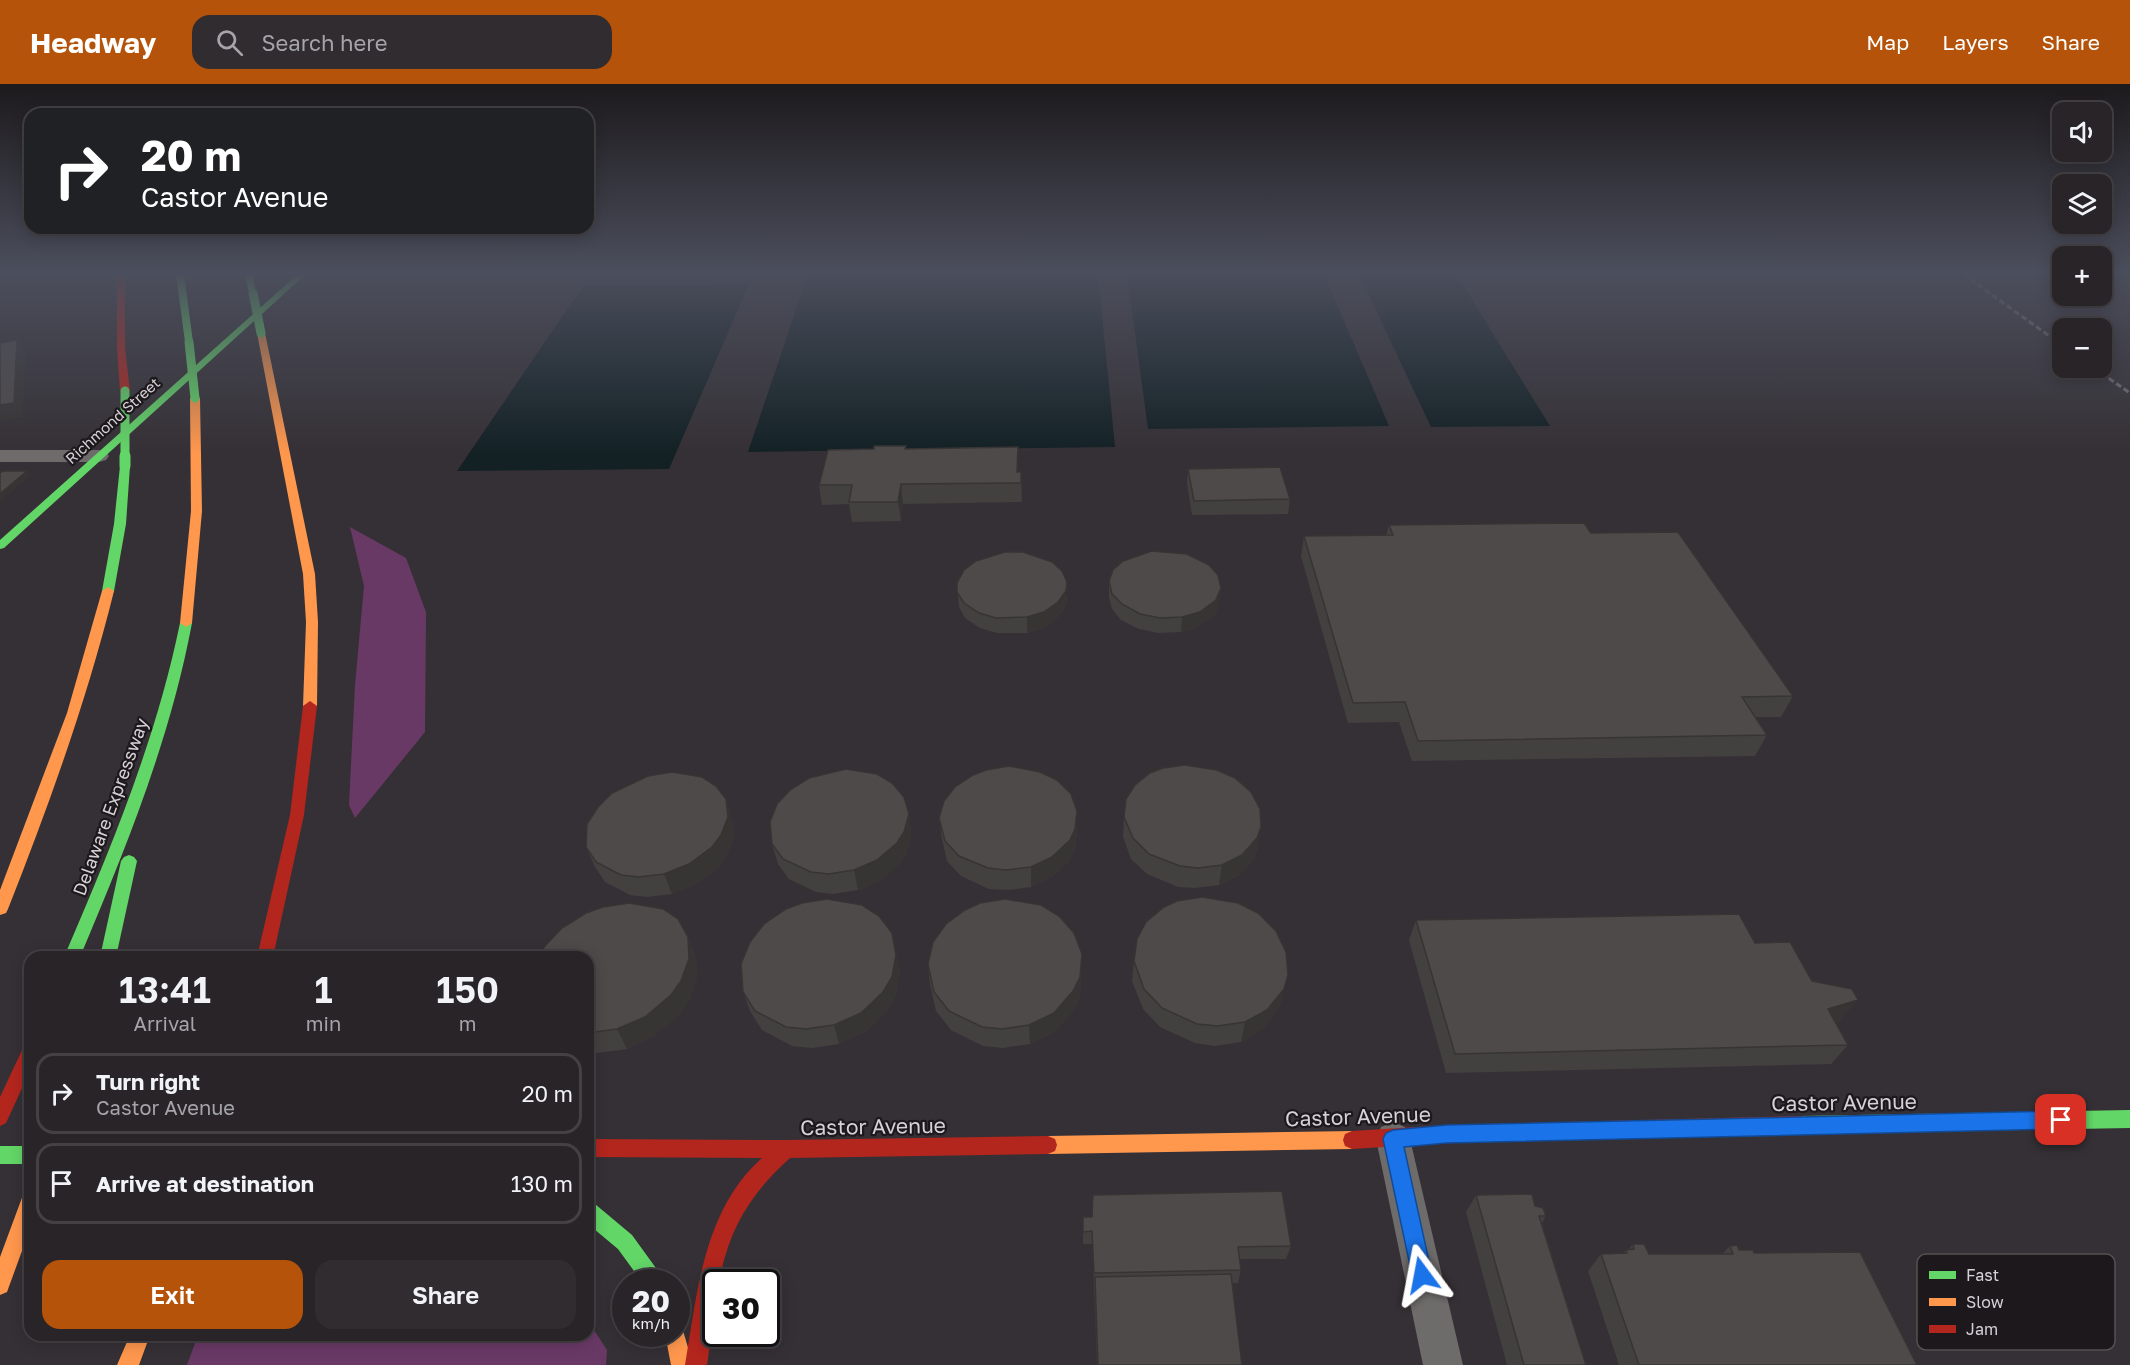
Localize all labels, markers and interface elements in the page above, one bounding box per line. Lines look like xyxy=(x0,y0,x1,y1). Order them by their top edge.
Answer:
search box xyxy=(192,15,612,69)
text: Headway xyxy=(30,26,156,59)
icon: search xyxy=(213,26,246,59)
text: Search here xyxy=(261,29,387,56)
text: Map xyxy=(1866,29,1909,55)
text: Layers xyxy=(1942,29,2009,55)
text: Share xyxy=(2042,29,2100,55)
map controls xyxy=(2052,102,2112,378)
button: sound xyxy=(2052,102,2112,162)
text: 20 m xyxy=(141,130,241,180)
icon: right xyxy=(42,132,120,210)
button: layers xyxy=(2052,174,2112,234)
text: Castor Avenue xyxy=(141,181,329,213)
button: + xyxy=(2052,246,2112,306)
button: − xyxy=(2052,318,2112,378)
street label: Richmond Street xyxy=(62,373,163,467)
street label: Delaware Expressway xyxy=(68,715,152,898)
text: 13:41 xyxy=(119,968,211,1011)
text: 1 xyxy=(314,968,333,1011)
text: 150 xyxy=(436,968,499,1011)
text: Arrival xyxy=(134,1011,196,1035)
text: min xyxy=(306,1011,341,1035)
text: m xyxy=(459,1011,476,1035)
text: Turn right xyxy=(96,1068,200,1095)
icon: right xyxy=(45,1077,78,1110)
text: 20 m xyxy=(522,1080,573,1107)
street label: Castor Avenue xyxy=(1771,1088,1917,1116)
pin xyxy=(2035,1094,2086,1145)
text: Castor Avenue xyxy=(96,1095,235,1119)
street label: Castor Avenue xyxy=(1285,1100,1431,1132)
icon: arrive xyxy=(2044,1103,2077,1136)
street label: Castor Avenue xyxy=(800,1112,946,1140)
icon: arrive xyxy=(45,1167,78,1200)
text: Arrive at destination xyxy=(96,1170,314,1197)
text: 130 m xyxy=(511,1170,573,1197)
position arrow xyxy=(1390,1243,1454,1307)
legend xyxy=(1917,1254,2115,1350)
button: Exit xyxy=(42,1260,303,1329)
button: Share xyxy=(315,1260,576,1329)
text: Fast xyxy=(1966,1265,1999,1285)
speed limit sign: 30 xyxy=(702,1269,780,1347)
text: 20 xyxy=(632,1283,670,1319)
text: Slow xyxy=(1966,1292,2004,1312)
text: km/h xyxy=(632,1314,670,1332)
text: Jam xyxy=(1966,1319,1998,1339)

